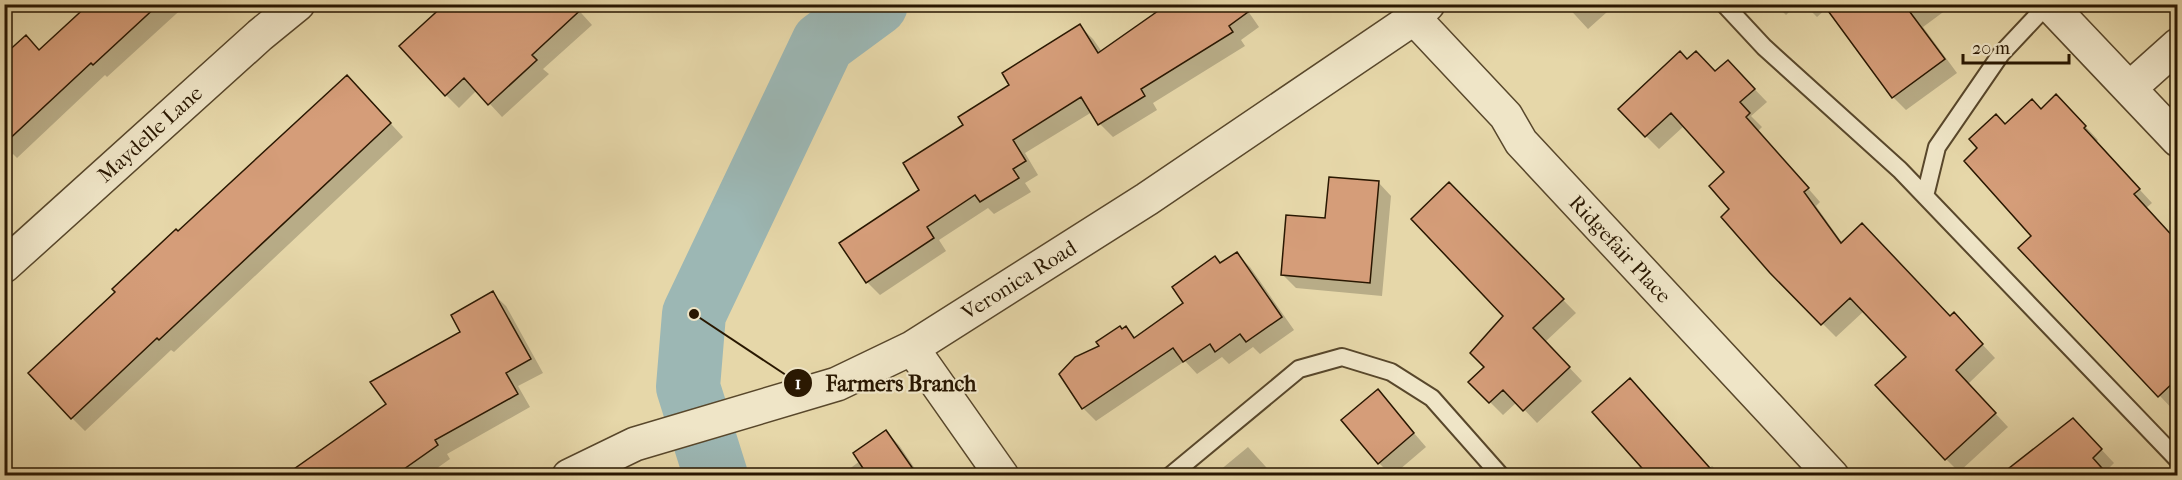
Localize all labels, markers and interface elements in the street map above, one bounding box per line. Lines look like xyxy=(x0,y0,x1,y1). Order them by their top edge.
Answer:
scale bar xyxy=(1963,27,2070,65)
text: 20 m xyxy=(1972,38,2010,59)
street label: Maydelle Lane xyxy=(93,81,207,187)
street label: Ridgefair Place xyxy=(1564,190,1676,308)
street label: Veronica Road xyxy=(956,235,1081,325)
callout: Farmers Branch xyxy=(783,363,988,403)
text: Farmers Branch xyxy=(825,371,977,397)
text: 1 xyxy=(795,373,801,394)

